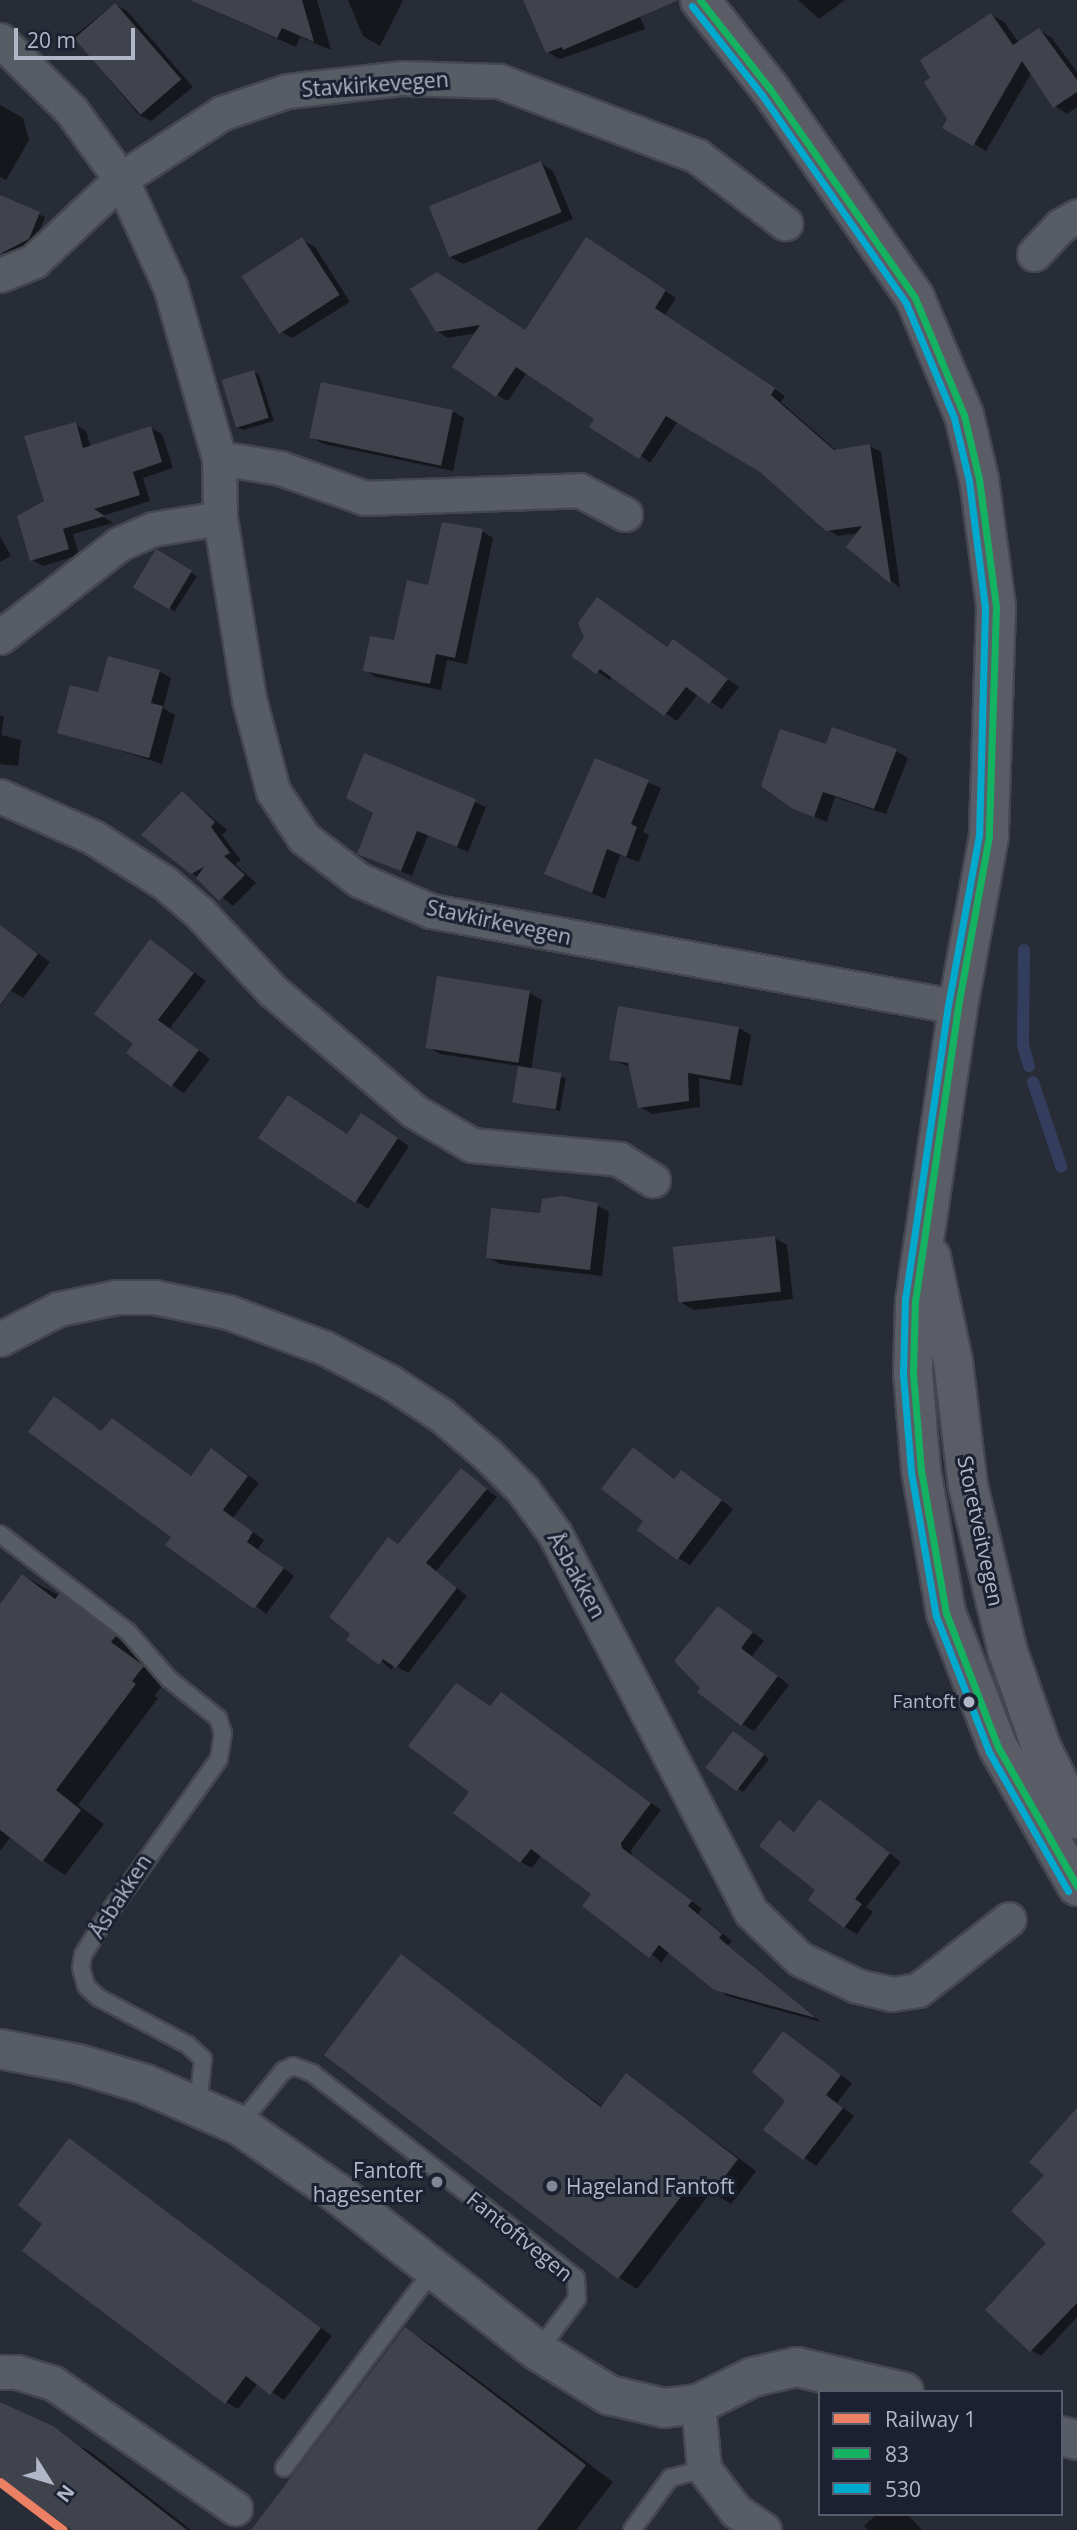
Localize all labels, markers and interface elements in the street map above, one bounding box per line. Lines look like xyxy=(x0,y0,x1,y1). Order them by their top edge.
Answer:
scale bar xyxy=(18,14,138,58)
text: 20 m xyxy=(27,26,76,54)
street label: Stavkirkevegen xyxy=(301,66,449,102)
street label: Stavkirkevegen xyxy=(424,894,574,950)
street label: Storetveitvegen xyxy=(953,1454,1009,1608)
street label: Åsbakken xyxy=(543,1528,611,1622)
place label: Fantoft xyxy=(893,1691,956,1713)
marker: Fantoft xyxy=(962,1695,976,1709)
street label: Åsbakken xyxy=(84,1849,156,1943)
place label: Fantoft hagesenter xyxy=(313,2157,423,2207)
place label: Hageland Fantoft xyxy=(566,2173,735,2199)
marker: Fantoft hagesenter xyxy=(429,2174,445,2190)
marker: Hageland Fantoft xyxy=(544,2178,560,2194)
street label: Fantoftvegen xyxy=(462,2186,578,2286)
legend xyxy=(818,2390,1063,2516)
text: Railway 1 xyxy=(885,2405,976,2433)
text: 83 xyxy=(885,2440,909,2468)
north arrow xyxy=(14,2446,84,2516)
text: 530 xyxy=(885,2475,921,2503)
text: N xyxy=(51,2480,81,2508)

